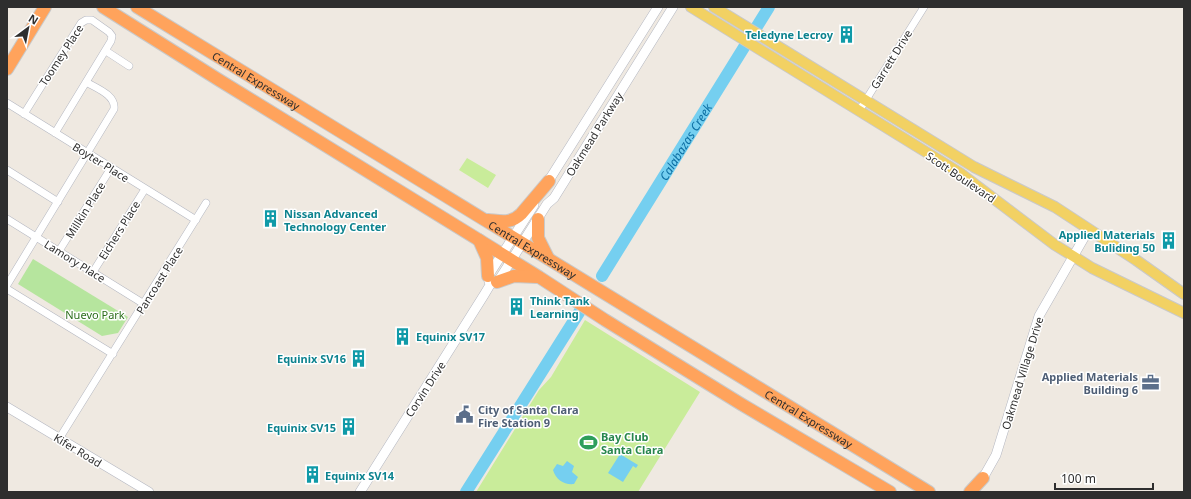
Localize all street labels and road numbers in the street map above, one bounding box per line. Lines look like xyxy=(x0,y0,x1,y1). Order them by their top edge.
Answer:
street label: Toomey Place xyxy=(35,21,87,89)
street label: Garrett Drive xyxy=(867,27,915,91)
street label: Central Expressway xyxy=(210,47,303,113)
street label: Oakmead Parkway xyxy=(562,89,626,179)
street label: Boyter Place xyxy=(70,139,132,185)
street label: Scott Boulevard xyxy=(923,148,999,206)
street label: Millkin Place xyxy=(62,179,108,241)
street label: Eichers Place xyxy=(95,198,143,262)
street label: Central Expressway xyxy=(486,217,580,282)
street label: Lamory Place xyxy=(42,236,108,286)
street label: Pancoast Place xyxy=(132,243,186,317)
street label: Oakmead Village Drive xyxy=(998,315,1046,431)
street label: Corvin Drive xyxy=(401,358,449,420)
street label: Central Expressway xyxy=(762,386,856,451)
street label: Kifer Road xyxy=(51,430,105,470)

